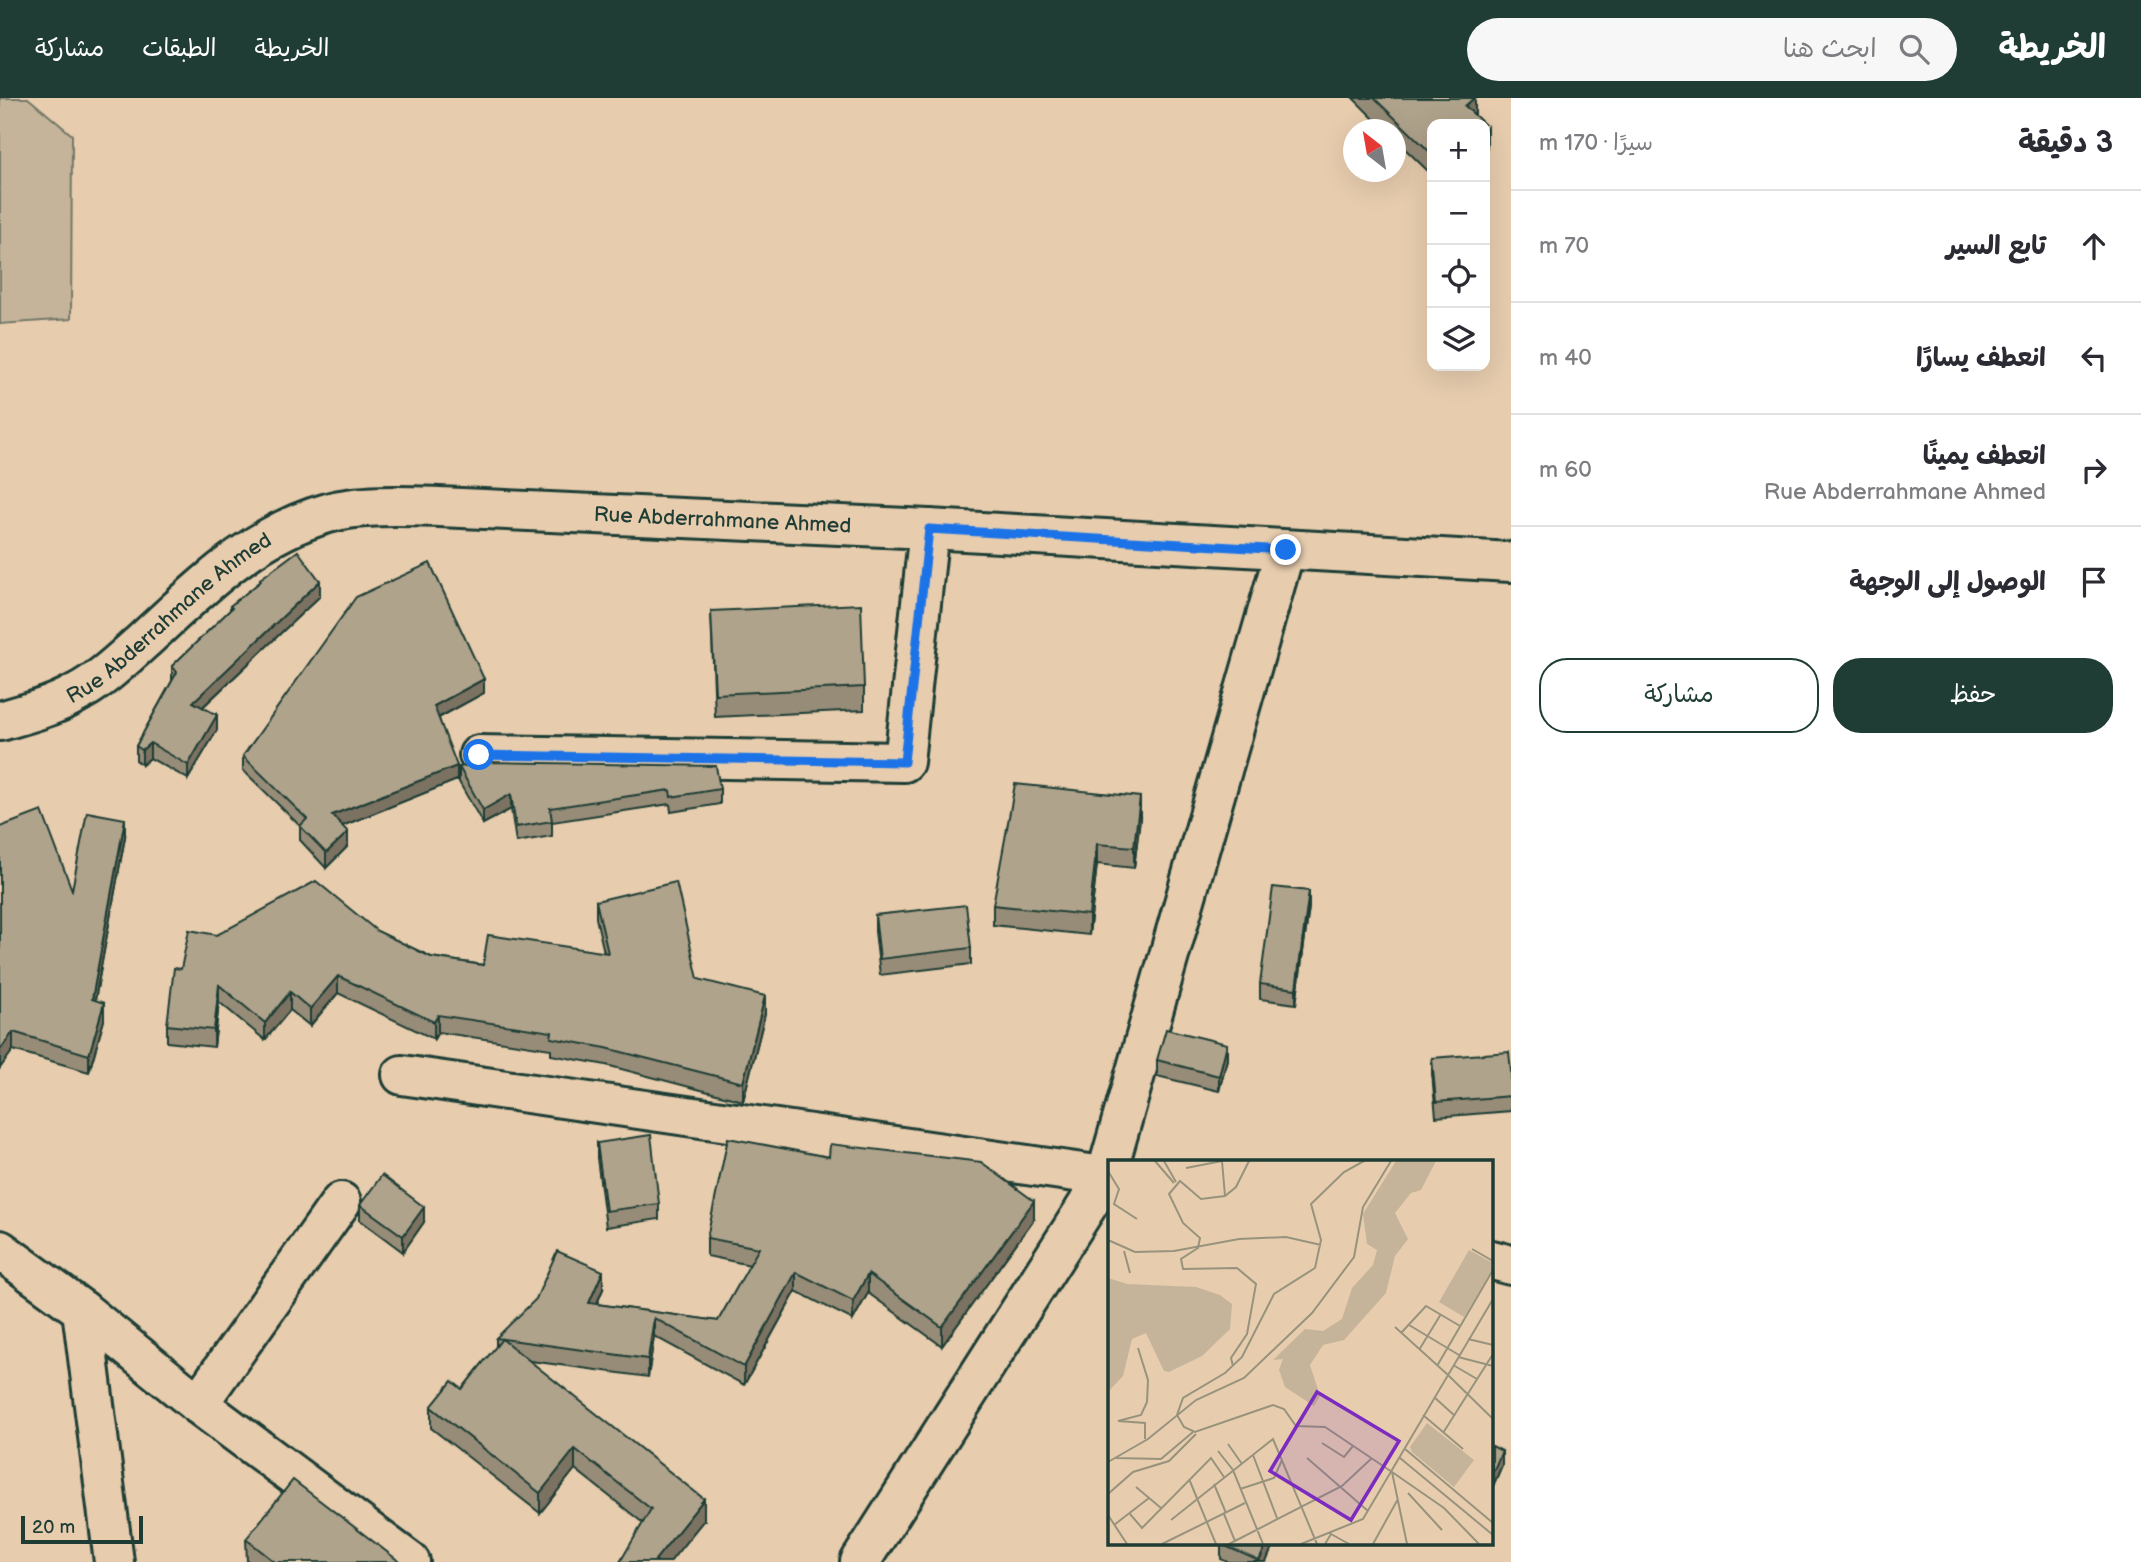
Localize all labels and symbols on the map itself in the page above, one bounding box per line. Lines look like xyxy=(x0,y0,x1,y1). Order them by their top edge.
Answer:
north arrow xyxy=(1343,119,1406,182)
street label: Rue Abderrahmane Ahmed xyxy=(593,501,852,538)
street label: Rue Abderrahmane Ahmed xyxy=(62,527,276,709)
route end xyxy=(1270,534,1301,565)
route start xyxy=(463,739,494,770)
inset map xyxy=(1108,1160,1493,1544)
scale bar xyxy=(21,1513,144,1545)

